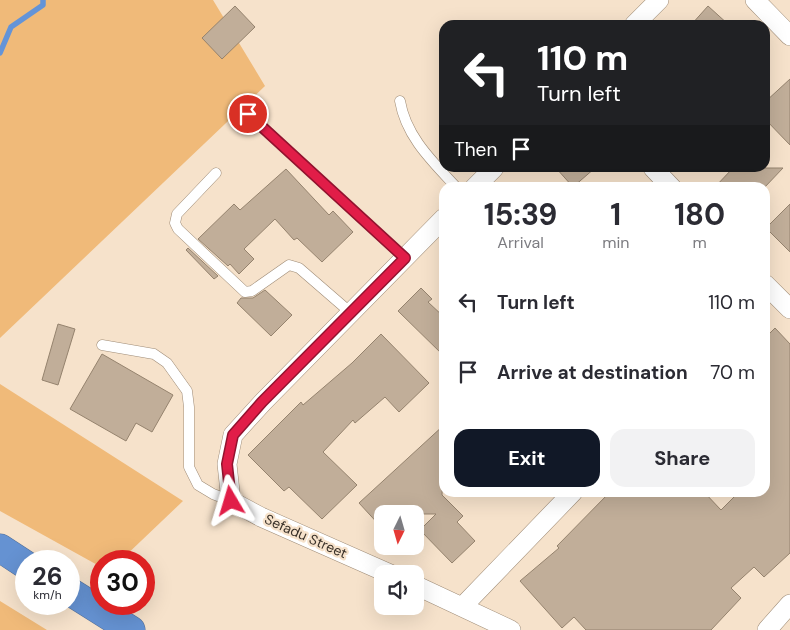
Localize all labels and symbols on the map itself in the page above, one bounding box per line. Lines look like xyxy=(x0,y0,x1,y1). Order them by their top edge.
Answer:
pin xyxy=(227,93,269,135)
position arrow xyxy=(204,474,256,526)
north arrow xyxy=(374,505,424,555)
street label: Sefadu Street xyxy=(262,510,350,562)
speed limit sign: 30 xyxy=(90,550,155,615)

